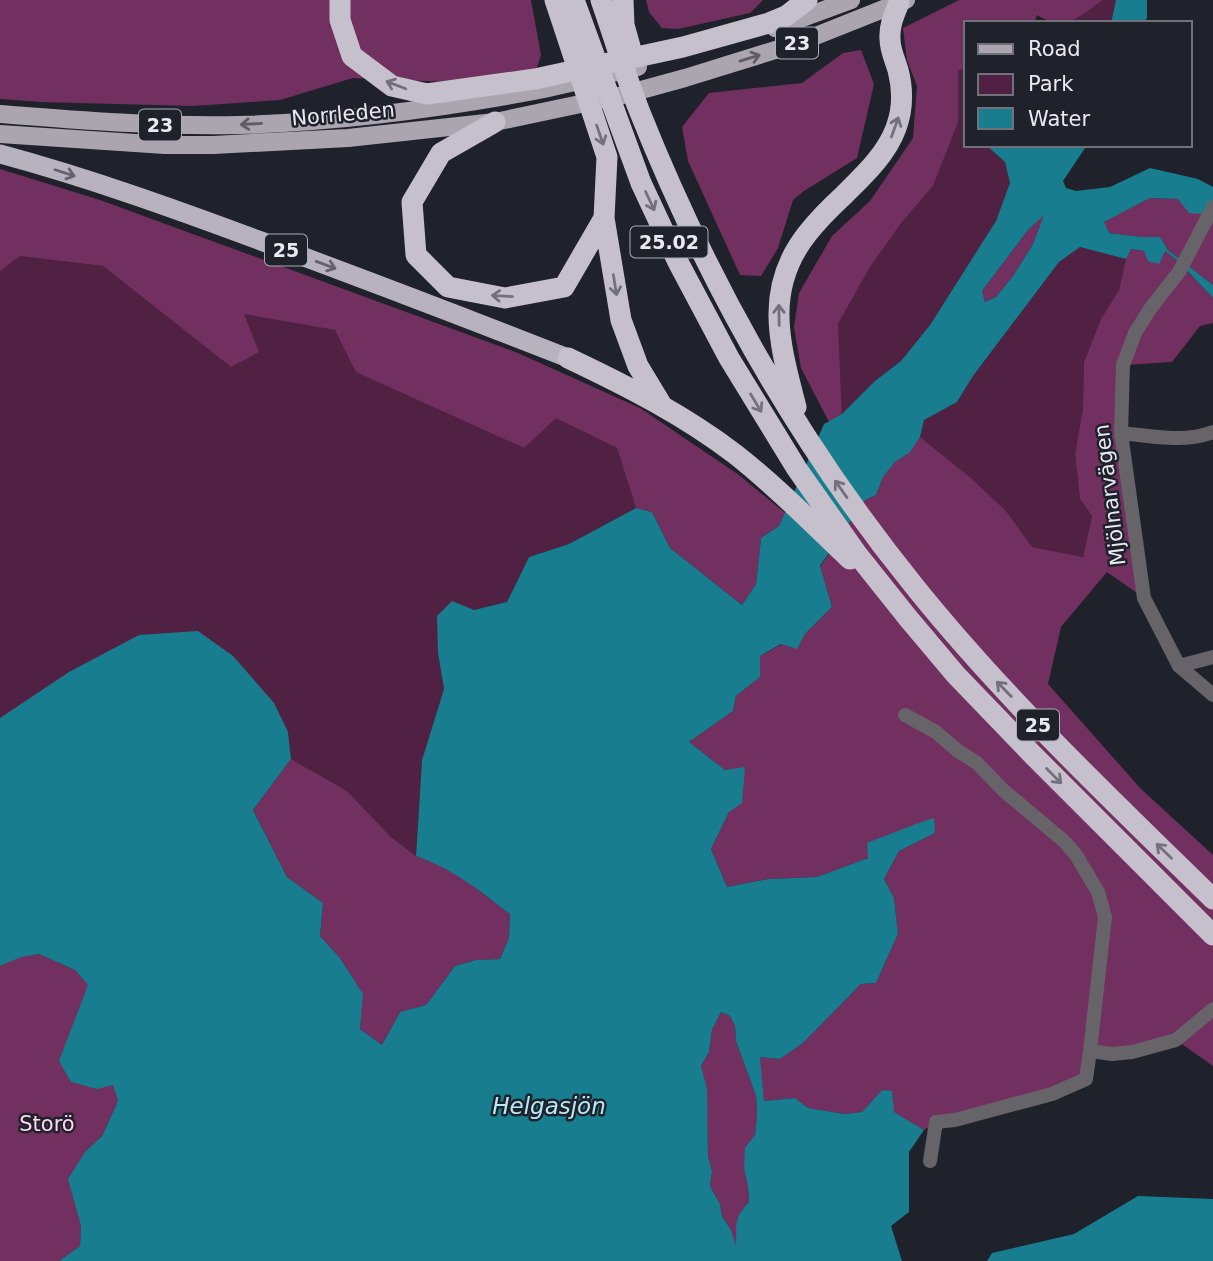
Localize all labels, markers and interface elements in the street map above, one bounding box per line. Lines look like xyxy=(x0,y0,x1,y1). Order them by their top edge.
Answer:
legend xyxy=(964,21,1192,147)
road number: 23 xyxy=(776,28,818,58)
text: Road xyxy=(1028,37,1081,61)
one-way arrow xyxy=(739,51,761,63)
text: Park xyxy=(1028,72,1074,96)
one-way arrow xyxy=(386,78,407,90)
street label: Norrleden xyxy=(290,98,396,130)
text: Water xyxy=(1028,107,1090,131)
road number: 23 xyxy=(139,110,181,140)
one-way arrow xyxy=(890,117,902,139)
one-way arrow xyxy=(241,118,263,131)
one-way arrow xyxy=(594,123,607,145)
one-way arrow xyxy=(54,168,76,180)
one-way arrow xyxy=(644,190,657,212)
road number: 25.02 xyxy=(630,226,708,258)
road number: 25 xyxy=(265,234,307,266)
one-way arrow xyxy=(315,259,337,272)
one-way arrow xyxy=(609,274,622,296)
one-way arrow xyxy=(491,289,514,302)
one-way arrow xyxy=(772,304,785,327)
one-way arrow xyxy=(749,392,763,412)
street label: Mjölnarvägen xyxy=(1089,423,1131,567)
one-way arrow xyxy=(834,480,849,499)
one-way arrow xyxy=(996,681,1013,698)
road number: 25 xyxy=(1017,710,1059,740)
one-way arrow xyxy=(1045,768,1062,785)
one-way arrow xyxy=(1156,843,1173,860)
water label: Helgasjön xyxy=(492,1093,606,1119)
park label: Storö xyxy=(19,1112,75,1136)

